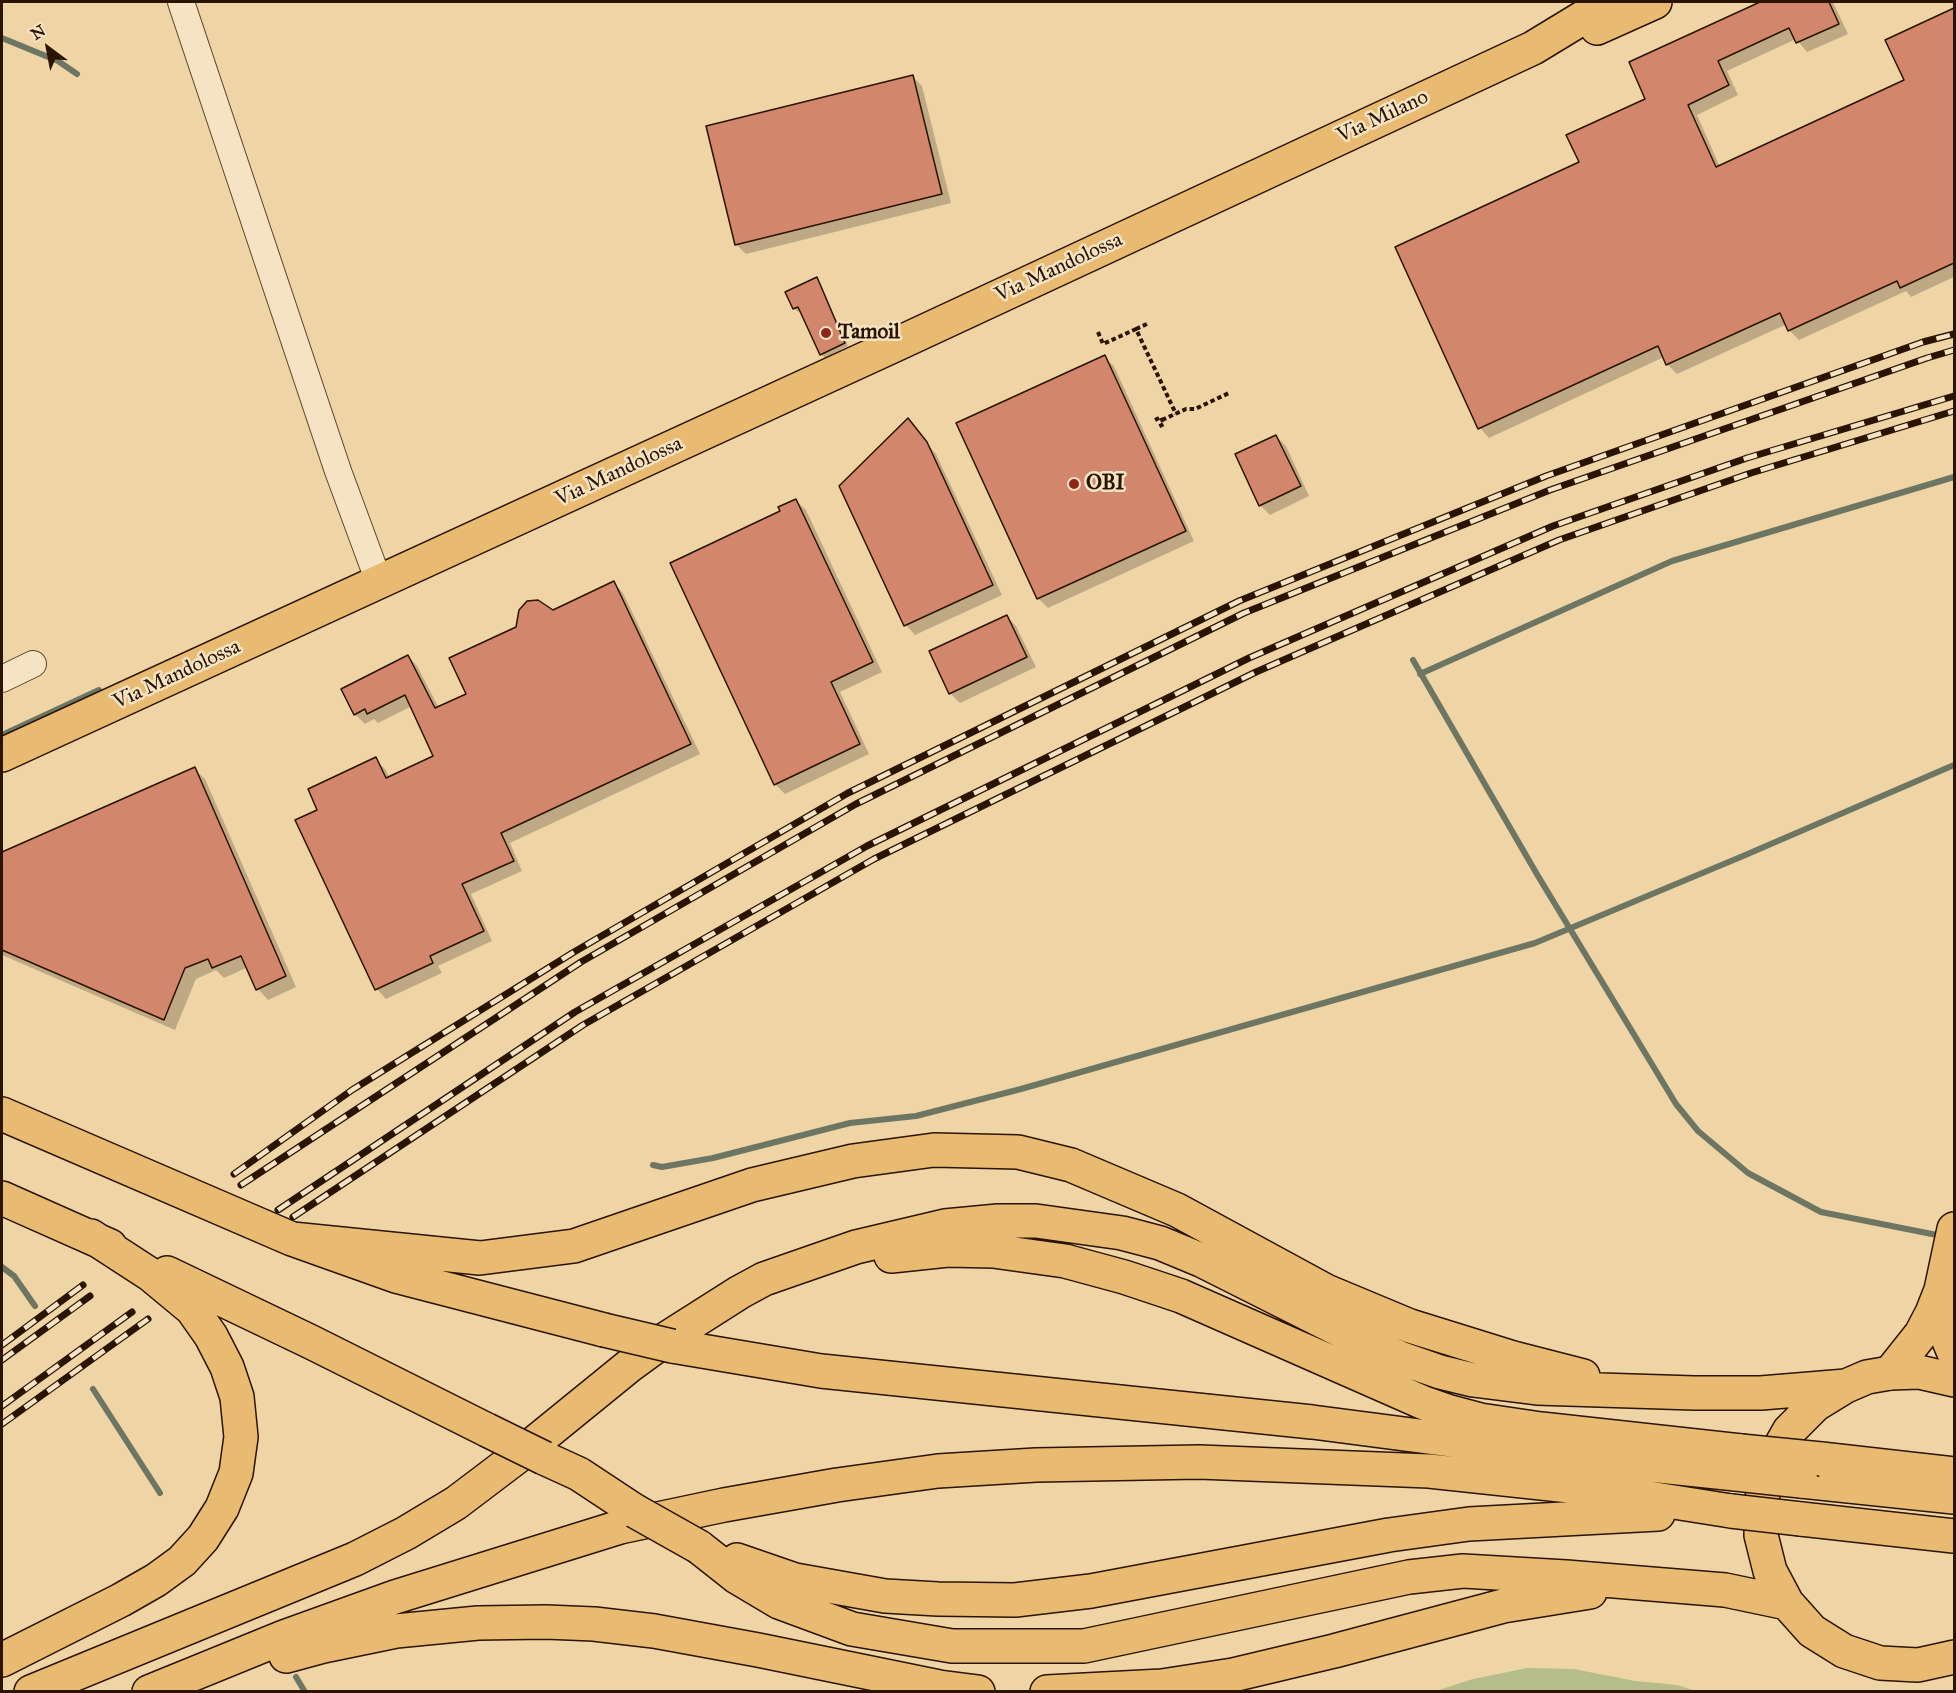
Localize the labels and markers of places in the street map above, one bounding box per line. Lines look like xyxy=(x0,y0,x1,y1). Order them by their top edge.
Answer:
place label: Tamoil xyxy=(838,320,900,346)
marker: Tamoil xyxy=(819,326,833,340)
place label: OBI xyxy=(1086,471,1125,497)
marker: OBI xyxy=(1067,477,1081,491)

